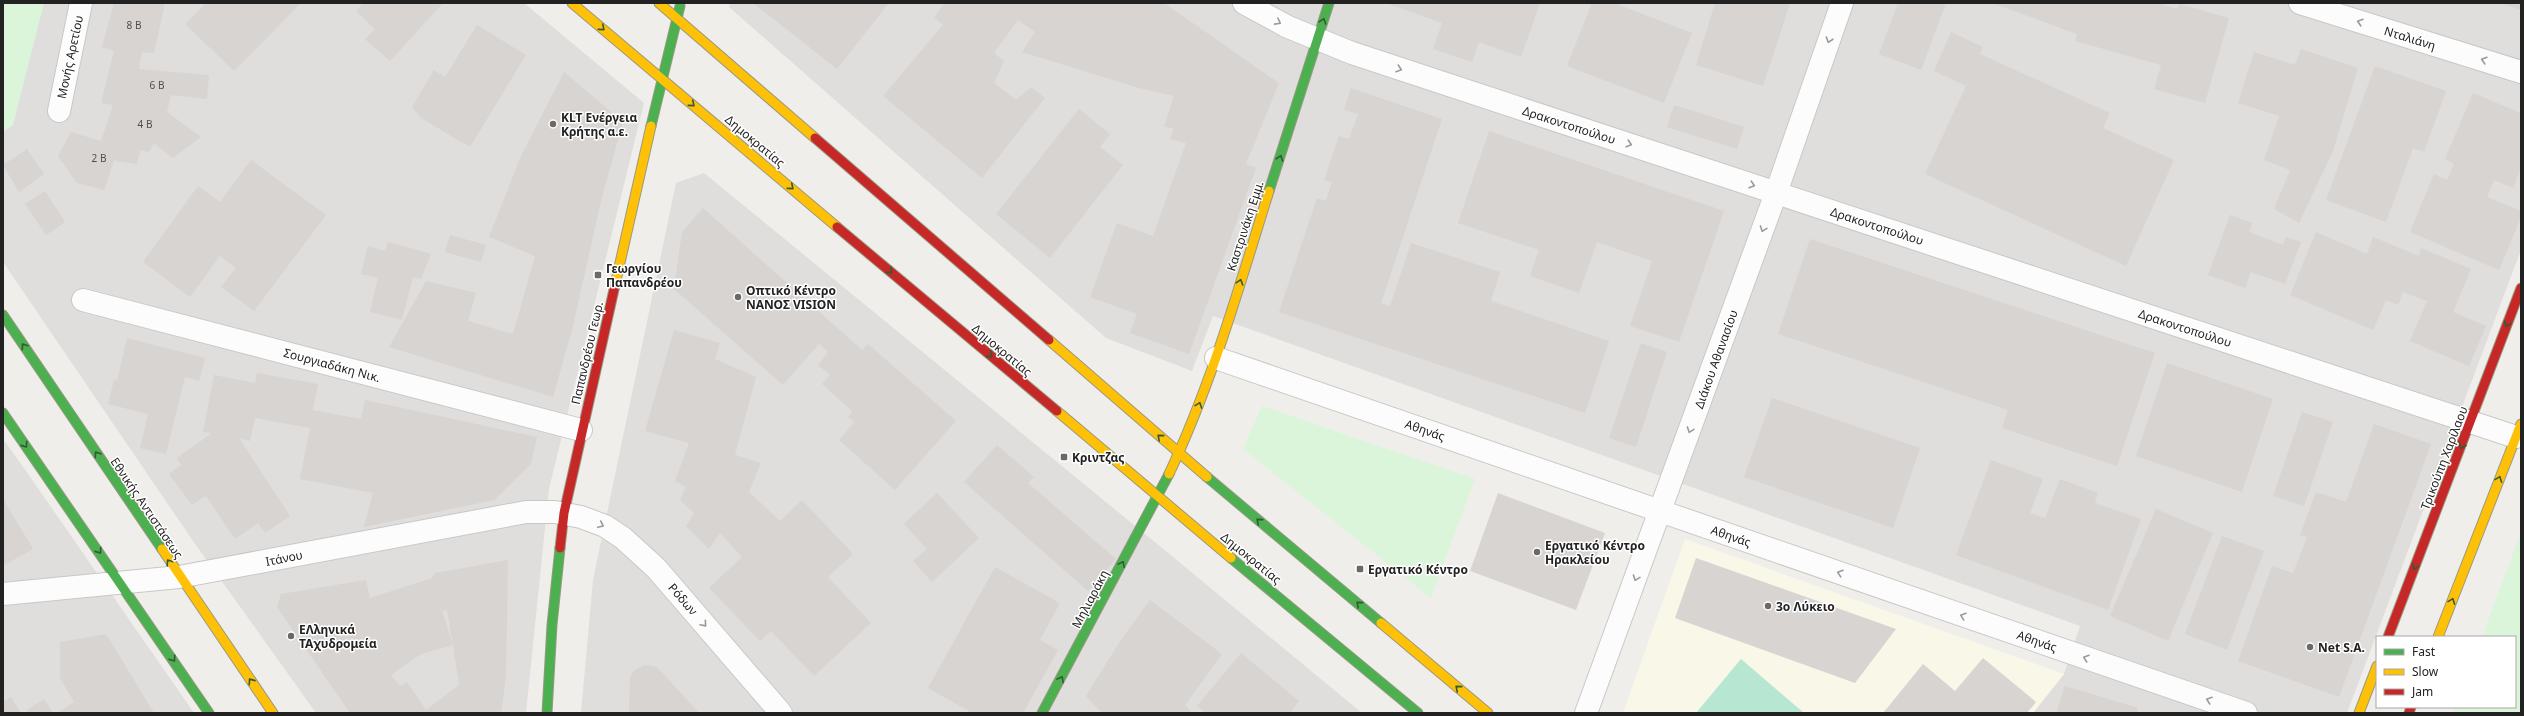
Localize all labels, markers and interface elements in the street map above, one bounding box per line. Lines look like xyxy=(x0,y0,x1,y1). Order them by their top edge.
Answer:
street label: Μονής Αρετίου xyxy=(53,14,87,100)
one-way arrow xyxy=(1274,17,1281,25)
one-way arrow xyxy=(1319,17,1327,24)
house number: 8 B xyxy=(127,18,141,32)
one-way arrow xyxy=(2356,18,2363,27)
street label: Νταλιάνη xyxy=(2382,22,2438,54)
one-way arrow xyxy=(598,24,605,31)
one-way arrow xyxy=(1825,36,1834,43)
one-way arrow xyxy=(2480,56,2487,65)
one-way arrow xyxy=(1395,64,1402,73)
house number: 6 B xyxy=(150,78,164,92)
one-way arrow xyxy=(687,99,694,106)
street label: Δρακοντοπούλου xyxy=(1520,102,1618,148)
place label: KLT Ενέργεια Κρήτης α.ε. xyxy=(561,109,638,140)
street label: Δημοκρατίας xyxy=(721,111,789,171)
house number: 4 B xyxy=(138,117,152,131)
marker: KLT Ενέργεια Κρήτης α.ε. xyxy=(548,119,558,129)
one-way arrow xyxy=(1625,140,1632,148)
house number: 2 B xyxy=(92,151,106,165)
one-way arrow xyxy=(1275,155,1283,162)
street label: Καστρινάκη Εμμ. xyxy=(1222,179,1268,273)
one-way arrow xyxy=(1749,180,1756,189)
one-way arrow xyxy=(786,183,794,190)
street label: Δρακοντοπούλου xyxy=(1828,203,1926,249)
one-way arrow xyxy=(1760,225,1768,232)
place label: Γεωργίου Παπανδρέου xyxy=(606,260,682,291)
one-way arrow xyxy=(886,267,893,274)
marker: Γεωργίου Παπανδρέου xyxy=(593,270,603,280)
one-way arrow xyxy=(1235,279,1244,286)
place label: Οπτικό Κέντρο ΝΑΝΟΣ VISION xyxy=(746,282,836,313)
marker: Οπτικό Κέντρο ΝΑΝΟΣ VISION xyxy=(733,292,743,302)
street label: Παπανδρέου Γεωρ. xyxy=(567,300,607,406)
street label: Δρακοντοπούλου xyxy=(2136,305,2234,351)
street label: Διάκου Αθανασίου xyxy=(1690,307,1742,411)
street label: Δημοκρατίας xyxy=(968,320,1036,380)
one-way arrow xyxy=(2504,321,2512,328)
one-way arrow xyxy=(22,343,29,350)
street label: Σουργιαδάκη Νικ. xyxy=(282,344,382,386)
one-way arrow xyxy=(985,350,992,357)
one-way arrow xyxy=(1195,402,1203,409)
street label: Τρικούπη Χαρίλαου xyxy=(2416,404,2472,512)
street label: Αθηνάς xyxy=(1403,415,1447,445)
one-way arrow xyxy=(1687,426,1695,433)
one-way arrow xyxy=(1157,435,1164,442)
one-way arrow xyxy=(20,440,27,447)
one-way arrow xyxy=(2458,442,2466,449)
place label: Κριντζας xyxy=(1072,449,1124,466)
one-way arrow xyxy=(94,451,102,458)
marker: Κριντζας xyxy=(1059,452,1069,462)
street label: Εθνικής Αντιστάσεως xyxy=(107,454,187,562)
one-way arrow xyxy=(2495,476,2503,483)
one-way arrow xyxy=(1257,518,1264,525)
one-way arrow xyxy=(597,520,604,528)
street label: Αθηνάς xyxy=(1709,521,1753,551)
street label: Δημοκρατίας xyxy=(1217,528,1285,588)
place label: Εργατικό Κέντρο Ηρακλείου xyxy=(1545,537,1645,568)
street label: Ιτάνου xyxy=(264,546,304,570)
one-way arrow xyxy=(94,547,101,554)
marker: Εργατικό Κέντρο Ηρακλείου xyxy=(1532,547,1542,557)
one-way arrow xyxy=(166,559,174,566)
one-way arrow xyxy=(1118,561,1125,568)
place label: Εργατικό Κέντρο xyxy=(1368,561,1468,578)
marker: Εργατικό Κέντρο xyxy=(1355,564,1365,574)
one-way arrow xyxy=(2412,564,2420,571)
street label: Μηλιαράκη xyxy=(1067,567,1113,631)
one-way arrow xyxy=(1837,570,1844,578)
one-way arrow xyxy=(1632,575,1640,582)
street label: Ρόδων xyxy=(664,579,702,619)
one-way arrow xyxy=(2448,597,2456,604)
place label: 3ο Λύκειο xyxy=(1776,598,1835,615)
marker: 3ο Λύκειο xyxy=(1763,601,1773,611)
one-way arrow xyxy=(1356,602,1364,609)
one-way arrow xyxy=(1960,612,1967,620)
one-way arrow xyxy=(699,619,707,627)
place label: ΕΛληνικά ΤΑχυδρομεία xyxy=(299,621,377,652)
street label: Αθηνάς xyxy=(2015,626,2059,656)
marker: ΕΛληνικά ΤΑχυδρομεία xyxy=(286,631,296,641)
legend xyxy=(2376,636,2516,708)
place label: Net S.A. xyxy=(2318,639,2365,656)
marker: Net S.A. xyxy=(2305,642,2315,652)
text: Fast xyxy=(2412,643,2436,660)
one-way arrow xyxy=(2083,654,2090,663)
one-way arrow xyxy=(168,655,176,662)
text: Slow xyxy=(2412,663,2439,680)
one-way arrow xyxy=(1056,675,1064,683)
one-way arrow xyxy=(248,678,256,685)
text: Jam xyxy=(2411,683,2433,700)
one-way arrow xyxy=(1456,685,1463,692)
one-way arrow xyxy=(2206,697,2213,705)

